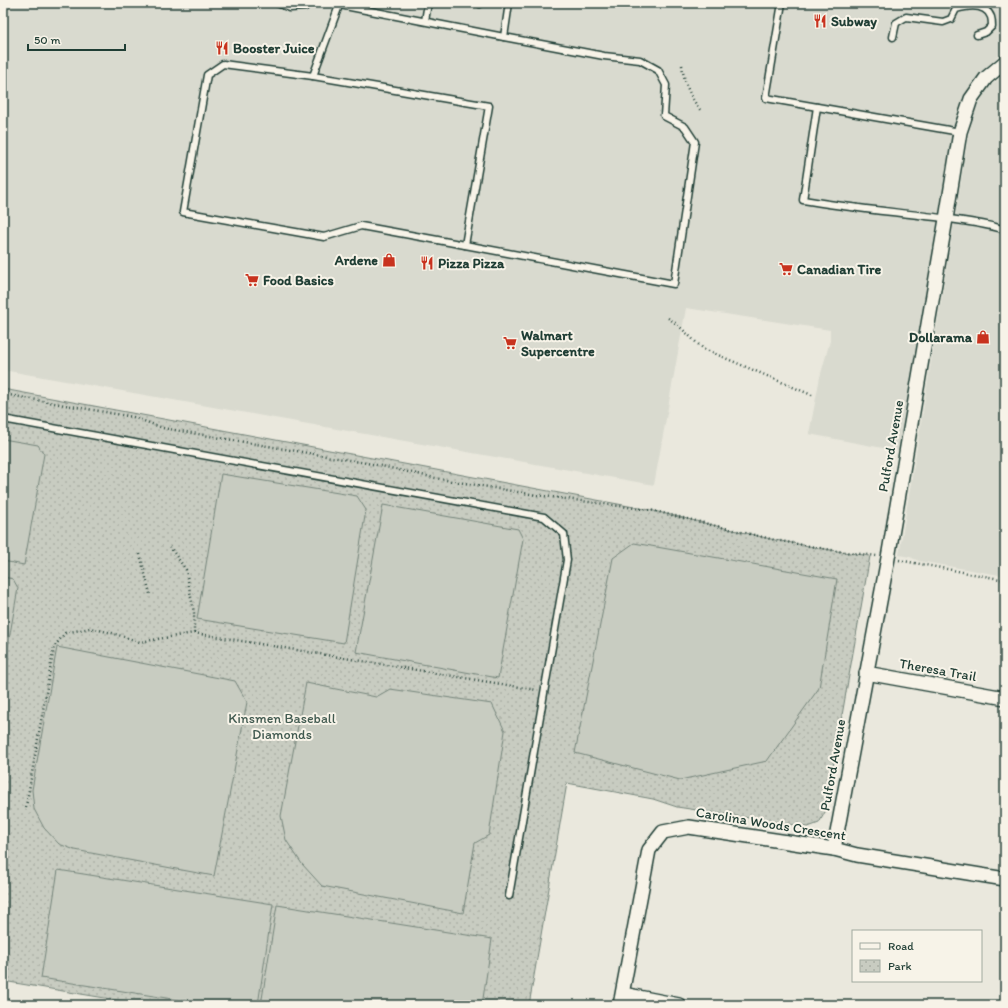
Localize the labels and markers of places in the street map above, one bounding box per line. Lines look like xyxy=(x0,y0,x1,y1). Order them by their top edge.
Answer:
restaurant icon: Subway xyxy=(812,13,828,29)
place label: Subway xyxy=(831,13,877,30)
restaurant icon: Booster Juice xyxy=(214,40,230,56)
place label: Booster Juice xyxy=(233,40,315,57)
place label: Ardene xyxy=(334,252,378,269)
shop icon: Ardene xyxy=(381,252,397,268)
restaurant icon: Pizza Pizza xyxy=(419,255,435,271)
place label: Pizza Pizza xyxy=(438,255,505,272)
supermarket icon: Canadian Tire xyxy=(778,261,794,277)
place label: Canadian Tire xyxy=(797,261,882,278)
supermarket icon: Food Basics xyxy=(244,272,260,288)
place label: Food Basics xyxy=(263,272,334,289)
place label: Walmart Supercentre xyxy=(521,327,595,360)
place label: Dollarama xyxy=(909,329,973,346)
shop icon: Dollarama xyxy=(975,329,991,345)
supermarket icon: Walmart Supercentre xyxy=(502,335,518,351)

